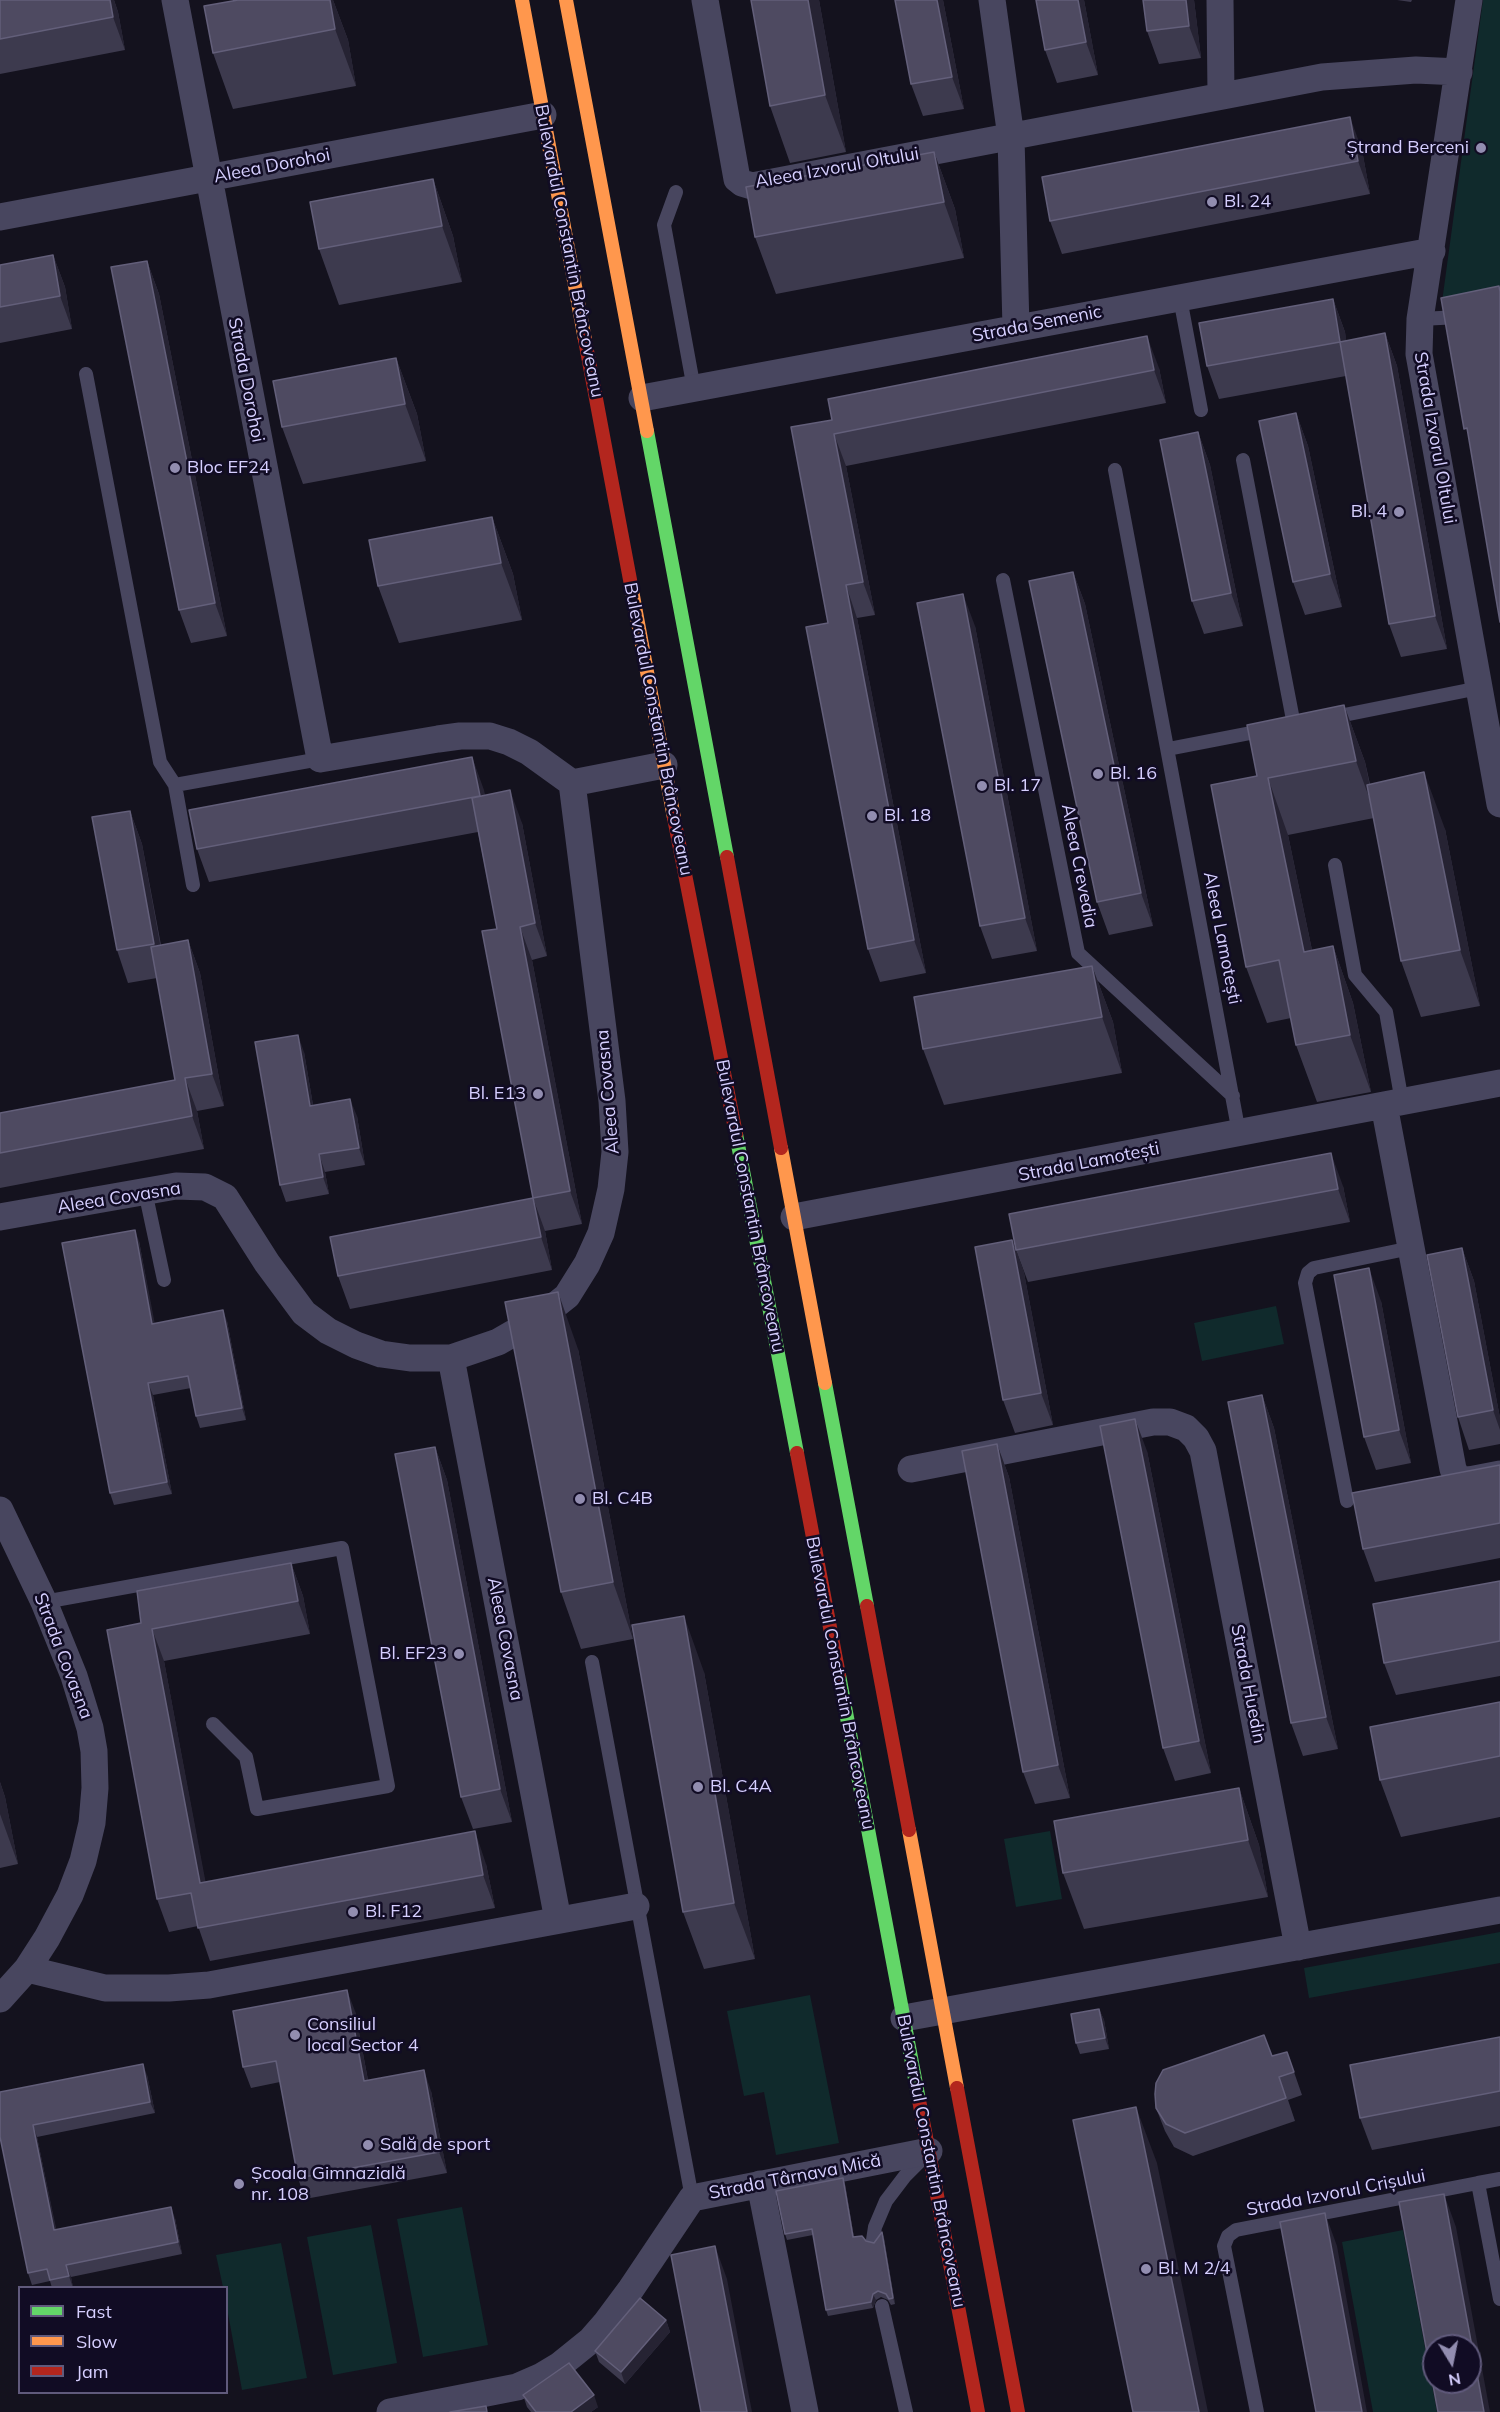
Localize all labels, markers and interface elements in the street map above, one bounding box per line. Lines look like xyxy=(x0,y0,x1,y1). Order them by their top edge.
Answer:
street label: Bulevardul Constantin Brâncoveanu xyxy=(530,103,608,399)
place label: Ștrand Berceni xyxy=(1346,137,1469,159)
marker: Ștrand Berceni xyxy=(1474,141,1488,155)
street label: Aleea Izvorul Oltului xyxy=(753,143,921,193)
street label: Aleea Dorohoi xyxy=(212,144,332,188)
place label: Bl. 24 xyxy=(1224,191,1271,213)
marker: Bl. 24 xyxy=(1205,195,1219,209)
street label: Strada Semenic xyxy=(970,301,1104,347)
street label: Strada Dorohoi xyxy=(223,316,269,444)
street label: Strada Izvorul Oltului xyxy=(1409,350,1461,526)
place label: Bloc EF24 xyxy=(187,457,270,479)
marker: Bloc EF24 xyxy=(168,461,182,475)
place label: Bl. 4 xyxy=(1351,501,1387,523)
marker: Bl. 4 xyxy=(1392,505,1406,519)
street label: Bulevardul Constantin Brâncoveanu xyxy=(619,581,697,877)
place label: Bl. 16 xyxy=(1110,763,1157,785)
marker: Bl. 16 xyxy=(1091,767,1105,781)
place label: Bl. 17 xyxy=(994,775,1041,797)
marker: Bl. 17 xyxy=(975,779,989,793)
street label: Aleea Crevedia xyxy=(1056,802,1102,930)
place label: Bl. 18 xyxy=(884,805,931,827)
marker: Bl. 18 xyxy=(865,809,879,823)
street label: Aleea Lamotești xyxy=(1199,870,1245,1006)
street label: Aleea Covasna xyxy=(592,1029,624,1155)
street label: Bulevardul Constantin Brâncoveanu xyxy=(711,1058,789,1354)
place label: Bl. E13 xyxy=(468,1083,526,1105)
marker: Bl. E13 xyxy=(531,1087,545,1101)
street label: Strada Lamotești xyxy=(1017,1138,1161,1186)
street label: Aleea Covasna xyxy=(56,1178,182,1218)
place label: Bl. C4B xyxy=(592,1488,653,1510)
marker: Bl. C4B xyxy=(573,1492,587,1506)
street label: Bulevardul Constantin Brâncoveanu xyxy=(801,1535,879,1831)
street label: Aleea Covasna xyxy=(482,1576,528,1702)
street label: Strada Covasna xyxy=(29,1590,97,1722)
street label: Strada Huedin xyxy=(1226,1623,1270,1745)
place label: Bl. EF23 xyxy=(379,1643,447,1665)
marker: Bl. EF23 xyxy=(452,1647,466,1661)
place label: Bl. C4A xyxy=(710,1776,772,1798)
marker: Bl. C4A xyxy=(691,1780,705,1794)
place label: Bl. F12 xyxy=(365,1901,422,1923)
marker: Bl. F12 xyxy=(346,1905,360,1919)
street label: Bulevardul Constantin Brâncoveanu xyxy=(892,2013,970,2309)
place label: Consiliul local Sector 4 xyxy=(307,2014,419,2056)
marker: Consiliul local Sector 4 xyxy=(288,2028,302,2042)
place label: Sală de sport xyxy=(380,2134,490,2156)
marker: Sală de sport xyxy=(361,2138,375,2152)
street label: Strada Târnava Mică xyxy=(707,2150,883,2204)
place label: Școala Gimnazială nr. 108 xyxy=(251,2163,406,2206)
street label: Strada Izvorul Crișului xyxy=(1245,2165,1427,2221)
marker: Școala Gimnazială nr. 108 xyxy=(232,2177,246,2191)
place label: Bl. M 2/4 xyxy=(1158,2258,1230,2280)
marker: Bl. M 2/4 xyxy=(1139,2262,1153,2276)
legend xyxy=(18,2286,228,2394)
text: Fast xyxy=(76,2300,112,2323)
text: Slow xyxy=(76,2330,117,2353)
north arrow xyxy=(1422,2334,1482,2394)
text: Jam xyxy=(76,2360,109,2383)
text: N xyxy=(1447,2369,1462,2391)

